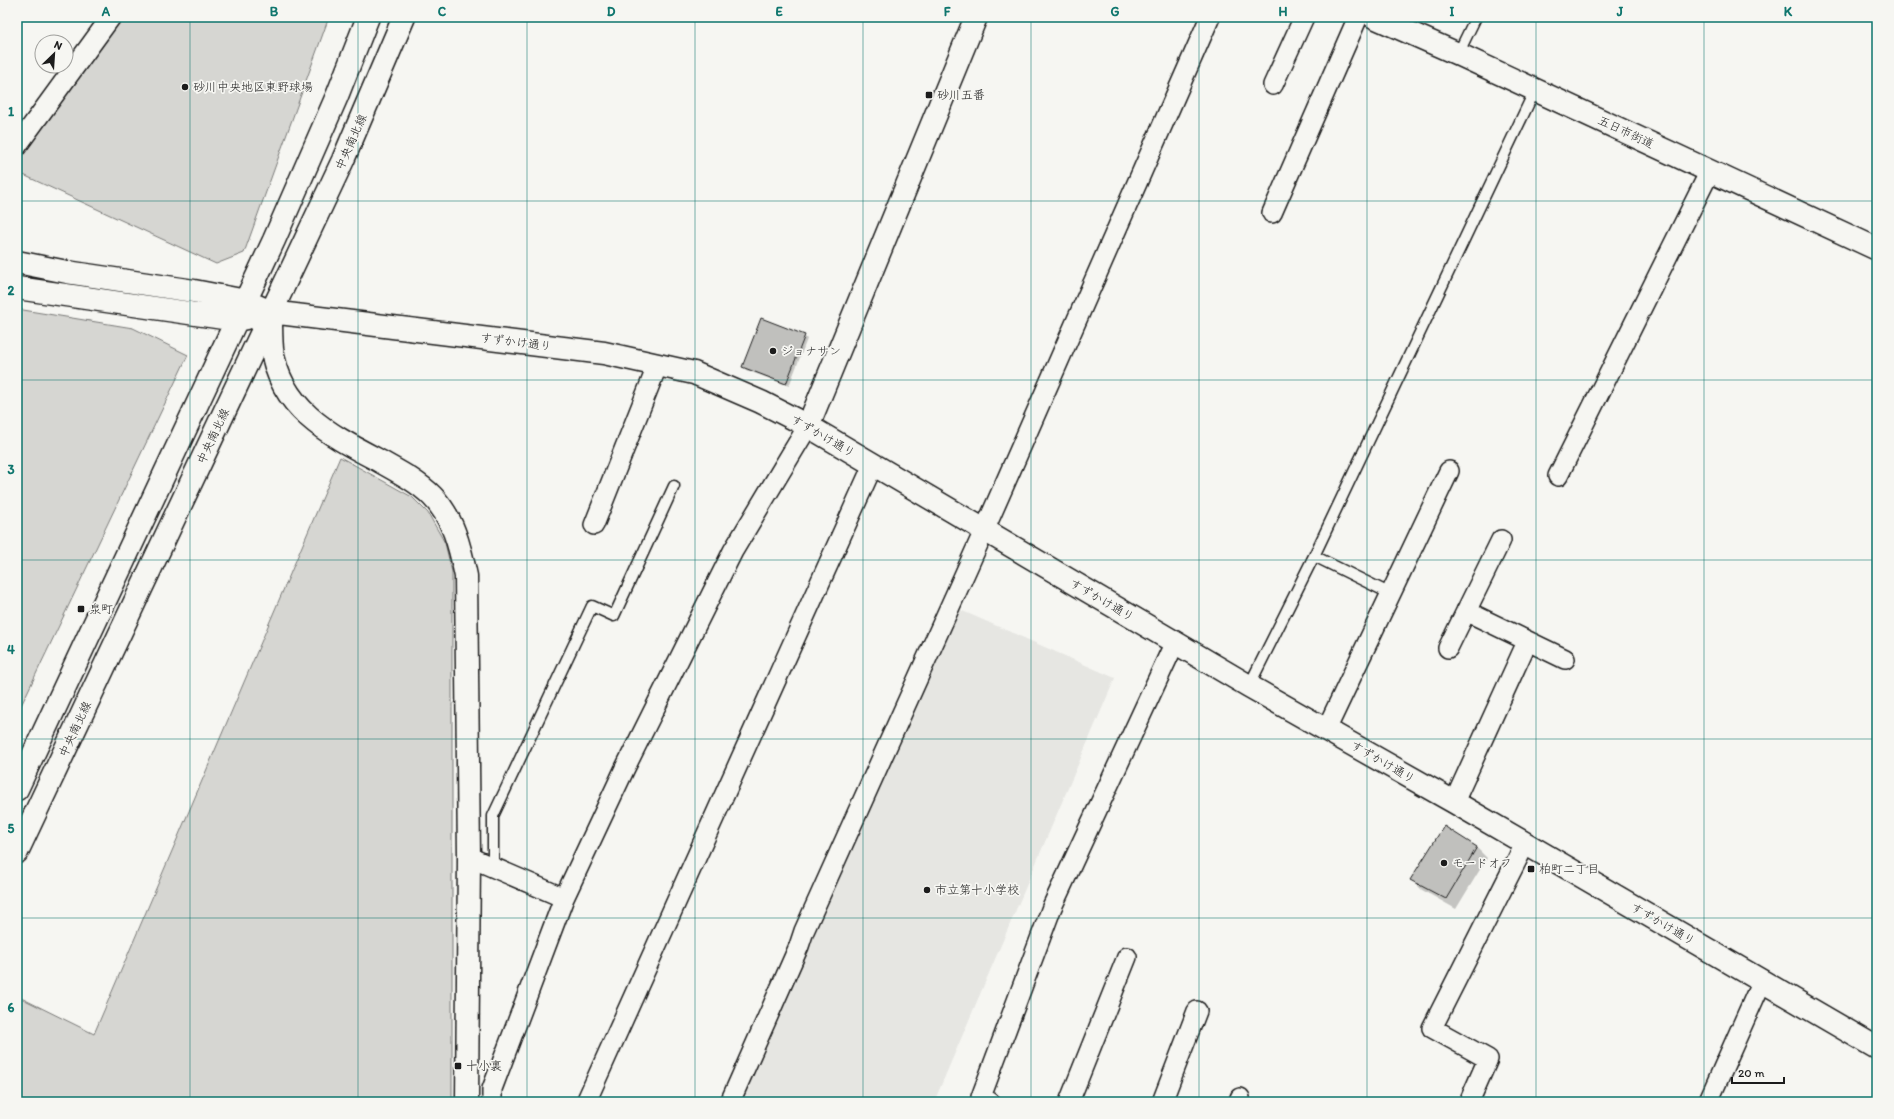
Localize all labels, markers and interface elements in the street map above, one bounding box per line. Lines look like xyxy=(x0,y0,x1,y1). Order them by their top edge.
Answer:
text: A xyxy=(101,4,111,19)
text: B xyxy=(270,4,279,19)
text: C xyxy=(438,4,447,19)
text: D xyxy=(607,4,616,19)
text: E xyxy=(775,4,783,19)
text: F xyxy=(944,4,951,19)
text: G xyxy=(1111,4,1120,19)
text: H xyxy=(1279,4,1288,19)
text: I xyxy=(1450,4,1455,19)
text: J xyxy=(1616,4,1624,19)
text: K xyxy=(1784,4,1793,19)
north arrow xyxy=(34,34,74,74)
text: N xyxy=(52,38,64,53)
place label: 砂川中央地区東野球場 xyxy=(193,80,313,94)
marker: 砂川中央地区東野球場 xyxy=(180,82,190,92)
place label: 砂川五番 xyxy=(937,88,985,102)
marker: 砂川五番 xyxy=(924,90,934,100)
text: 1 xyxy=(8,104,14,119)
street label: 中央南北線 xyxy=(332,112,370,172)
street label: 五日市街道 xyxy=(1596,113,1656,151)
text: 2 xyxy=(8,283,15,298)
street label: すずかけ通り xyxy=(479,331,553,353)
place label: ジョナサン xyxy=(781,344,841,358)
marker: ジョナサン xyxy=(768,346,778,356)
street label: 中央南北線 xyxy=(194,406,232,466)
street label: すずかけ通り xyxy=(788,412,858,460)
text: 3 xyxy=(7,462,15,477)
street label: すずかけ通り xyxy=(1067,576,1137,624)
place label: 泉町 xyxy=(89,602,113,616)
marker: 泉町 xyxy=(76,604,86,614)
text: 4 xyxy=(7,642,15,657)
street label: 中央南北線 xyxy=(56,699,94,759)
street label: すずかけ通り xyxy=(1348,738,1418,786)
text: 5 xyxy=(8,821,15,836)
place label: モードオフ xyxy=(1452,856,1512,870)
marker: モードオフ xyxy=(1439,858,1449,868)
place label: 柏町二丁目 xyxy=(1539,862,1599,876)
marker: 柏町二丁目 xyxy=(1526,864,1536,874)
place label: 市立第十小学校 xyxy=(935,883,1019,897)
marker: 市立第十小学校 xyxy=(922,885,932,895)
street label: すずかけ通り xyxy=(1628,900,1698,948)
text: 6 xyxy=(8,1000,15,1015)
place label: 十小裏 xyxy=(466,1059,502,1073)
scale bar xyxy=(1732,1059,1784,1085)
marker: 十小裏 xyxy=(453,1061,463,1071)
text: 20 m xyxy=(1738,1066,1765,1080)

